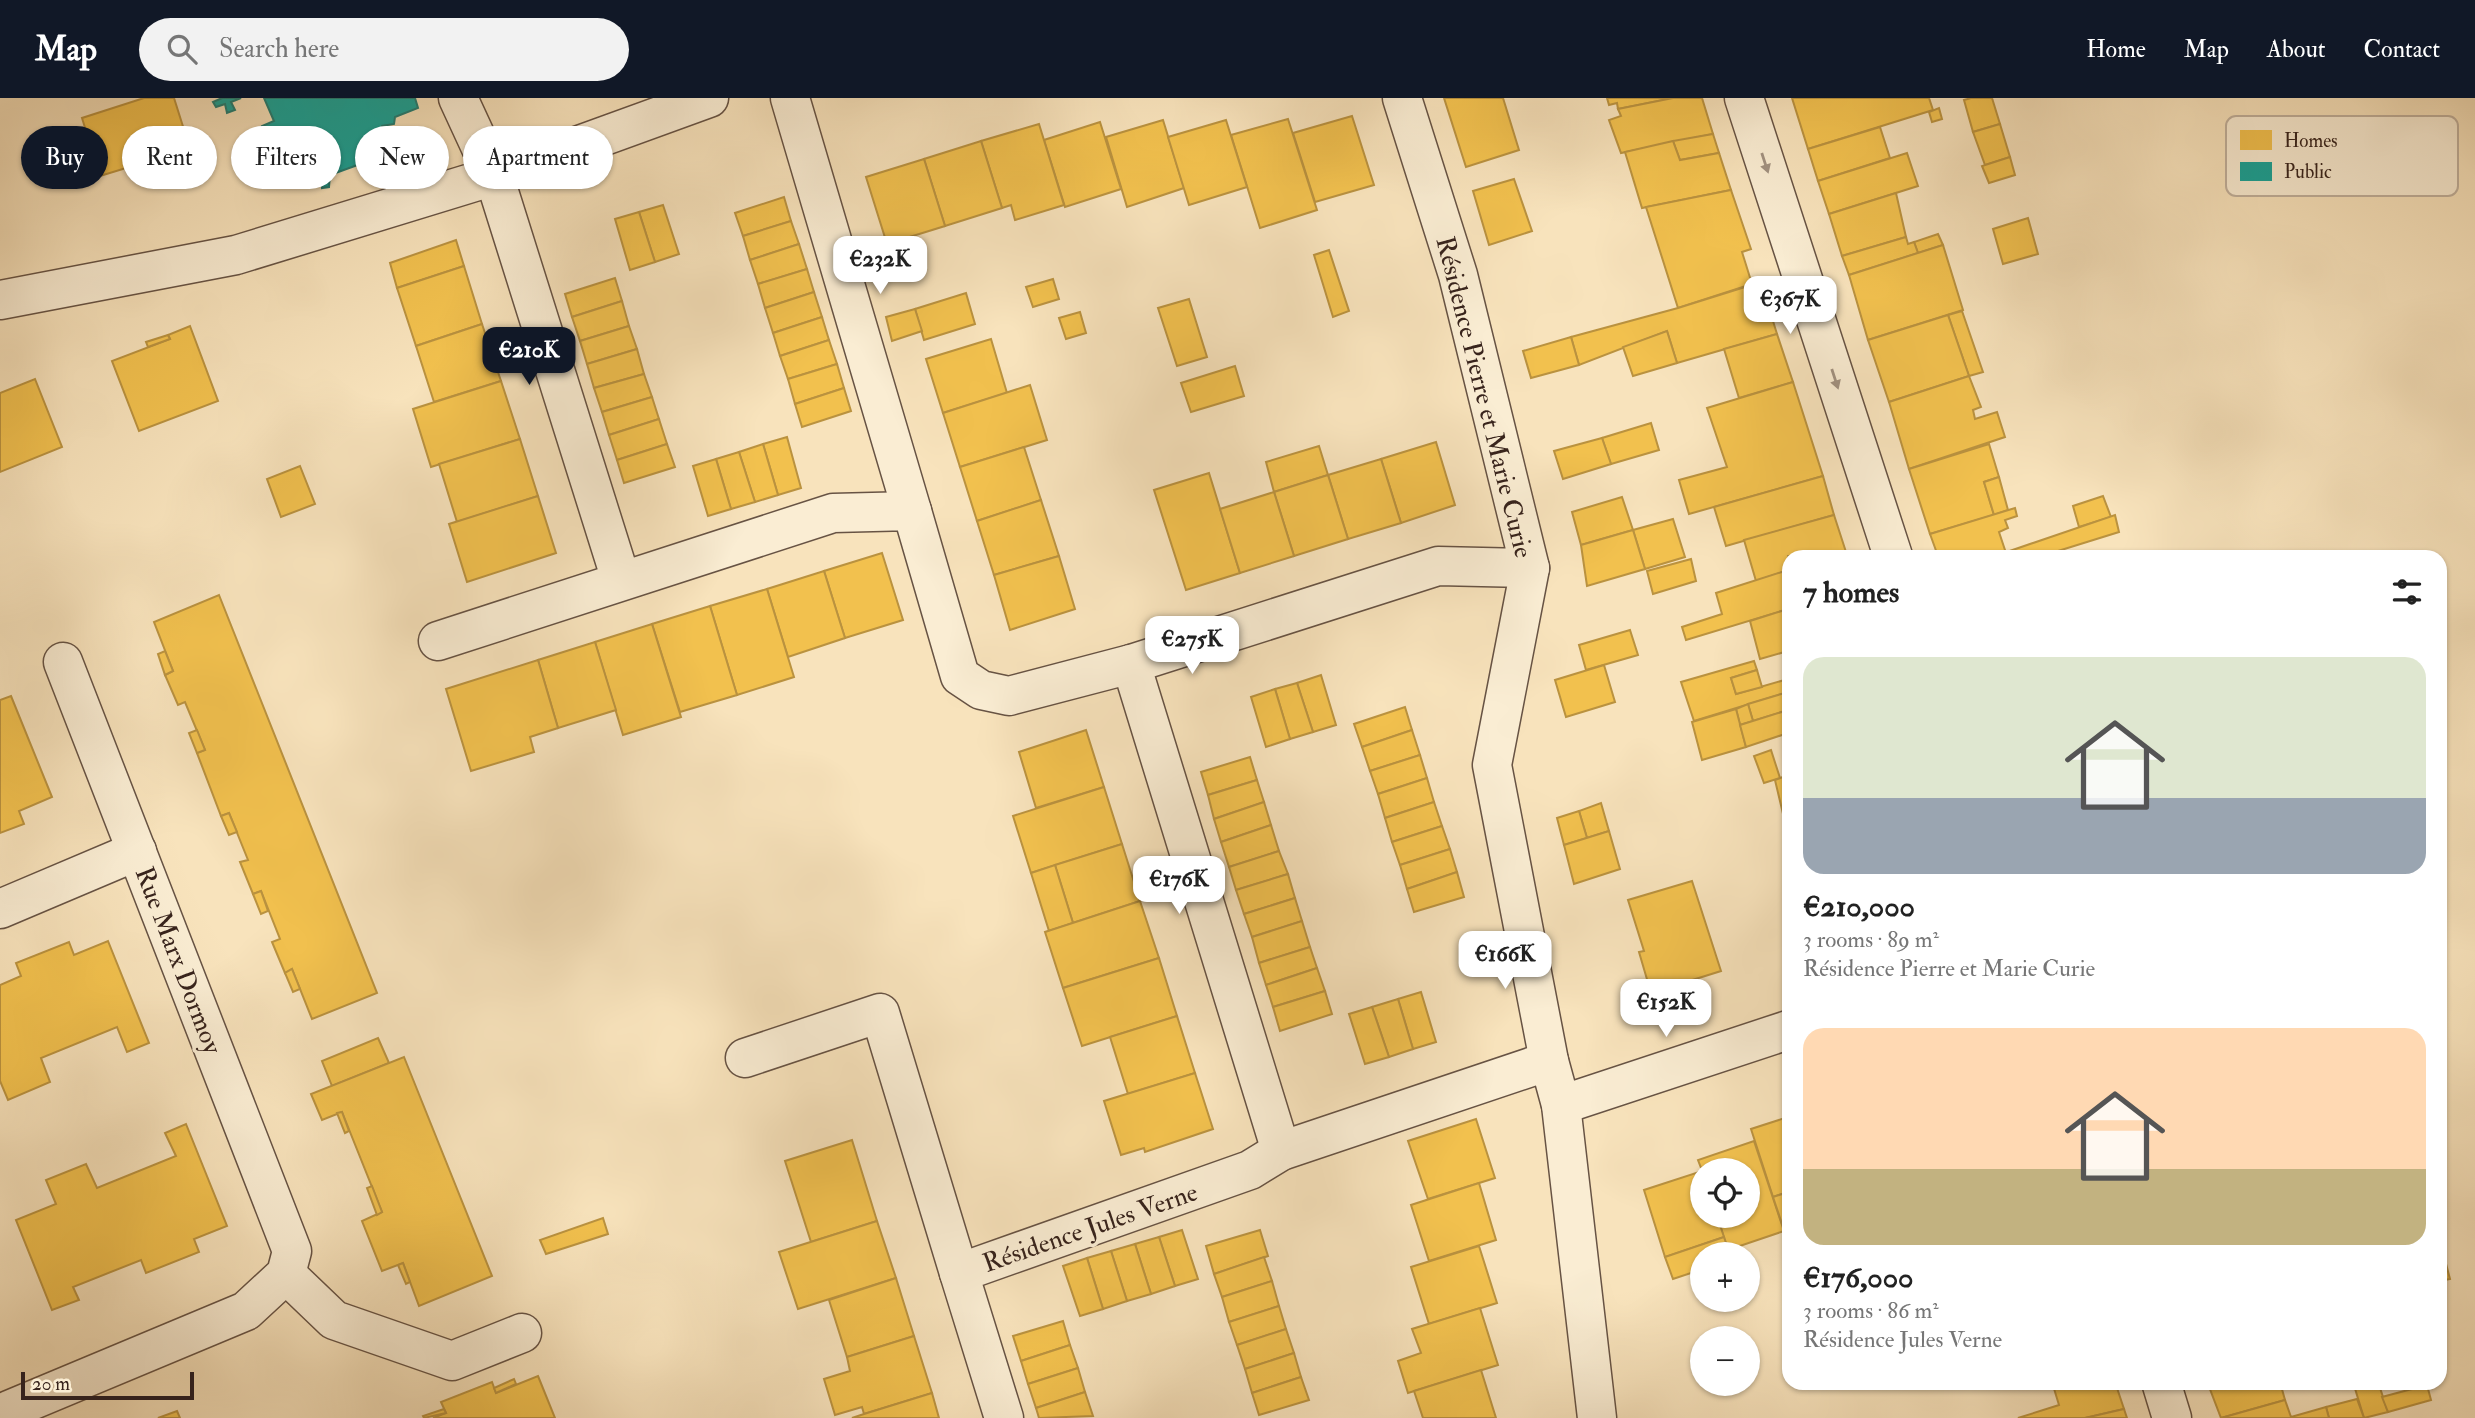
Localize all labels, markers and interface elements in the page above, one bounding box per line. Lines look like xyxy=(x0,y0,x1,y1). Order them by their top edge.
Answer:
search box xyxy=(139,18,629,81)
text: Map xyxy=(35,29,97,70)
icon: search xyxy=(163,30,201,68)
text: Search here xyxy=(219,33,339,65)
text: Home xyxy=(2086,34,2146,65)
text: Map xyxy=(2184,34,2229,65)
text: About xyxy=(2267,34,2326,65)
text: Contact xyxy=(2364,34,2440,65)
legend xyxy=(2226,116,2458,196)
chip: Buy xyxy=(21,126,108,189)
chip: Rent xyxy=(122,126,217,189)
chip: Filters xyxy=(231,126,341,189)
chip: New xyxy=(355,126,449,189)
chip: Apartment xyxy=(463,126,613,189)
text: Homes xyxy=(2284,129,2338,153)
one-way arrow xyxy=(1760,153,1771,174)
text: Public xyxy=(2284,160,2332,184)
street label: Résidence Pierre et Marie Curie xyxy=(1429,233,1540,561)
pin: €232K xyxy=(831,236,929,296)
text: €232K xyxy=(849,244,911,273)
pin: €367K xyxy=(1741,276,1839,336)
text: €367K xyxy=(1760,284,1820,313)
pin: €210K xyxy=(480,328,578,387)
text: €210K xyxy=(498,335,560,364)
one-way arrow xyxy=(1830,369,1841,390)
icon: filters xyxy=(2388,573,2426,611)
text: 7 homes xyxy=(1803,574,1899,611)
pin: €275K xyxy=(1143,616,1241,676)
text: €275K xyxy=(1161,624,1223,653)
icon: home xyxy=(2052,702,2178,828)
pin: €176K xyxy=(1130,856,1228,916)
street label: Rue Marx Dormoy xyxy=(128,862,229,1059)
text: €176K xyxy=(1149,864,1209,893)
text: €210,000 xyxy=(1803,888,1915,925)
text: 3 rooms · 89 m² xyxy=(1803,925,1939,954)
pin: €166K xyxy=(1456,932,1554,991)
text: €166K xyxy=(1475,939,1535,968)
text: Résidence Pierre et Marie Curie xyxy=(1803,954,2095,983)
pin: €152K xyxy=(1617,979,1715,1039)
text: €152K xyxy=(1636,987,1696,1016)
icon: home xyxy=(2052,1073,2178,1199)
map controls xyxy=(1690,1158,1760,1396)
button: locate xyxy=(1690,1158,1760,1228)
street label: Résidence Jules Verne xyxy=(979,1176,1202,1280)
button: + xyxy=(1690,1242,1760,1312)
text: €176,000 xyxy=(1803,1259,1913,1296)
text: 3 rooms · 86 m² xyxy=(1803,1296,1939,1325)
text: Résidence Jules Verne xyxy=(1803,1325,2002,1354)
button: − xyxy=(1690,1326,1760,1396)
scale bar xyxy=(21,1369,194,1401)
text: 20 m xyxy=(32,1372,70,1396)

